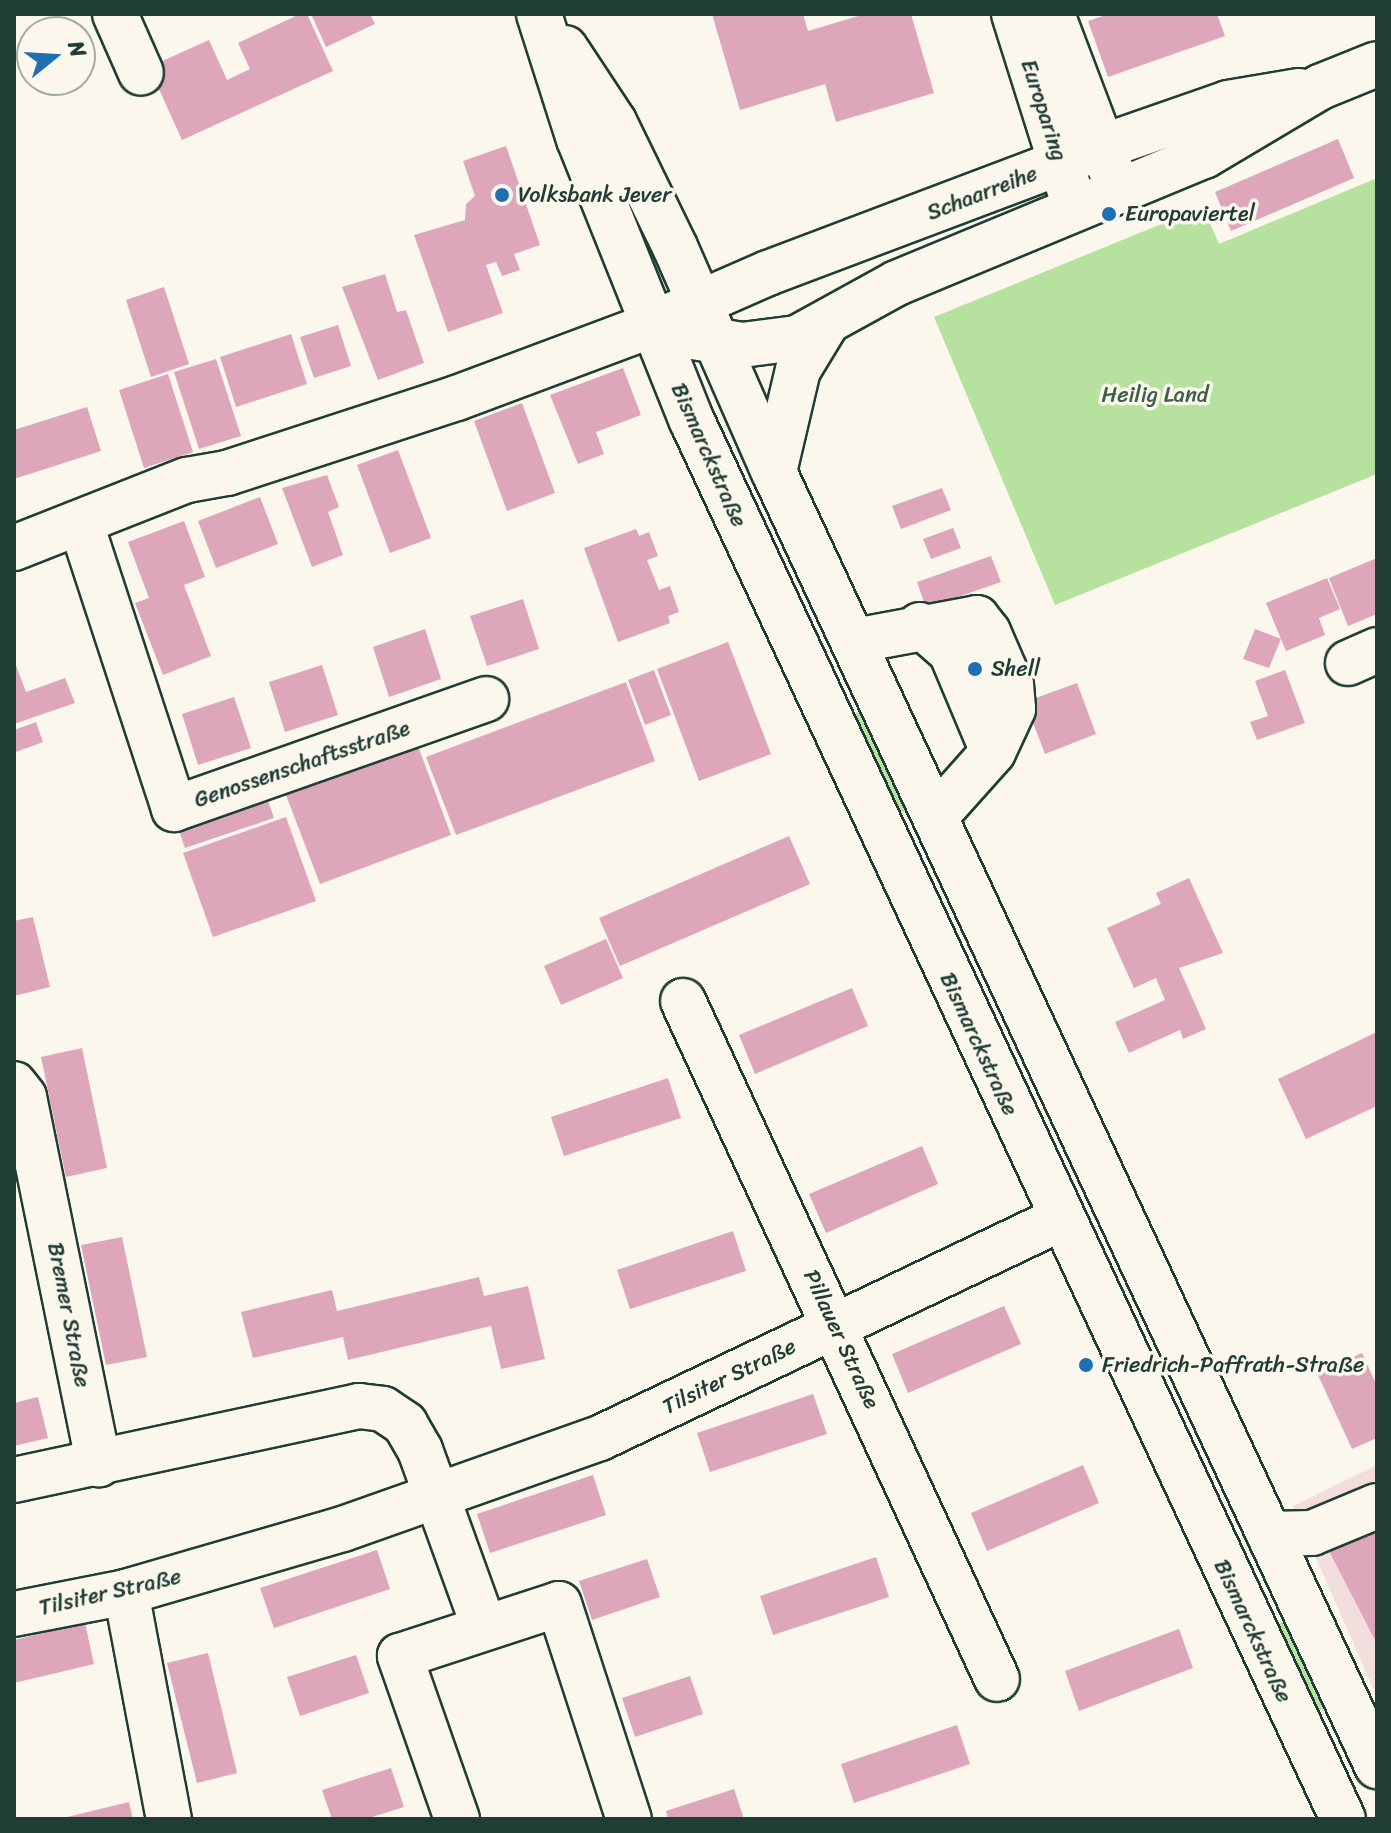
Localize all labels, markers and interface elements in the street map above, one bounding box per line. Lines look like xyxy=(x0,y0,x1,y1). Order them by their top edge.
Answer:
north arrow xyxy=(16,16,96,96)
text: N xyxy=(56,36,98,62)
street label: Europaring xyxy=(1015,56,1073,164)
street label: Schaarreihe xyxy=(923,160,1041,226)
place label: Volksbank Jever xyxy=(518,182,672,208)
marker: Volksbank Jever xyxy=(493,186,511,204)
place label: Europaviertel xyxy=(1125,201,1255,227)
marker: Europaviertel xyxy=(1100,205,1118,223)
street label: Bismarckstraße xyxy=(665,379,753,531)
park label: Heilig Land xyxy=(1102,382,1208,408)
place label: Shell xyxy=(991,656,1040,682)
marker: Shell xyxy=(966,660,984,678)
street label: Genossenschaftsstraße xyxy=(191,715,413,813)
street label: Bismarckstraße xyxy=(934,968,1024,1120)
street label: Bremer Straße xyxy=(42,1240,96,1390)
street label: Pillauer Straße xyxy=(798,1265,886,1413)
street label: Tilsiter Straße xyxy=(658,1332,800,1420)
place label: Friedrich-Paffrath-Straße xyxy=(1102,1352,1364,1378)
marker: Friedrich-Paffrath-Straße xyxy=(1077,1356,1095,1374)
street label: Bismarckstraße xyxy=(1208,1555,1298,1707)
street label: Tilsiter Straße xyxy=(36,1563,184,1621)

